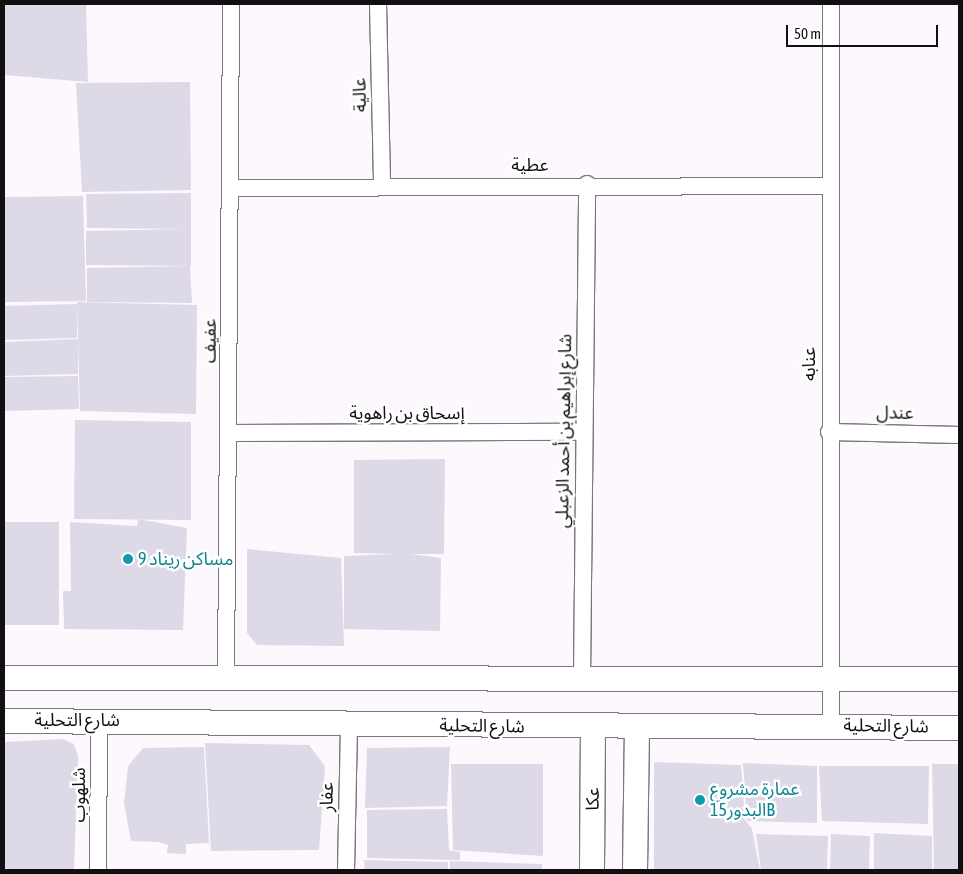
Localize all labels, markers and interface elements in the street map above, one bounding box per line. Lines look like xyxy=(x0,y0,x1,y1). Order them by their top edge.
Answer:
scale bar xyxy=(788,15,940,47)
text: 50 m xyxy=(794,25,821,42)
street label: عالية xyxy=(349,78,371,112)
street label: عطية xyxy=(511,154,549,176)
street label: عفيف xyxy=(199,319,221,363)
street label: شارع إبراهيم بن أحمد الزعبلي xyxy=(552,334,576,528)
street label: عنابه xyxy=(798,347,820,381)
street label: إسحاق بن راهوية xyxy=(349,402,465,424)
street label: عندل xyxy=(876,402,914,424)
place label: مساكن ريناد 9 xyxy=(138,548,233,570)
marker: مساكن ريناد 9 xyxy=(122,553,134,565)
street label: شارع التحلية xyxy=(34,709,120,731)
street label: شارع التحلية xyxy=(439,714,525,738)
street label: شارع التحلية xyxy=(843,714,929,738)
street label: شلهوب xyxy=(68,767,90,823)
place label: عمارة مشروع البدور15B xyxy=(710,779,799,822)
street label: عفار xyxy=(316,782,338,812)
street label: عكا xyxy=(582,787,604,811)
marker: عمارة مشروع البدور15B xyxy=(694,794,706,806)

